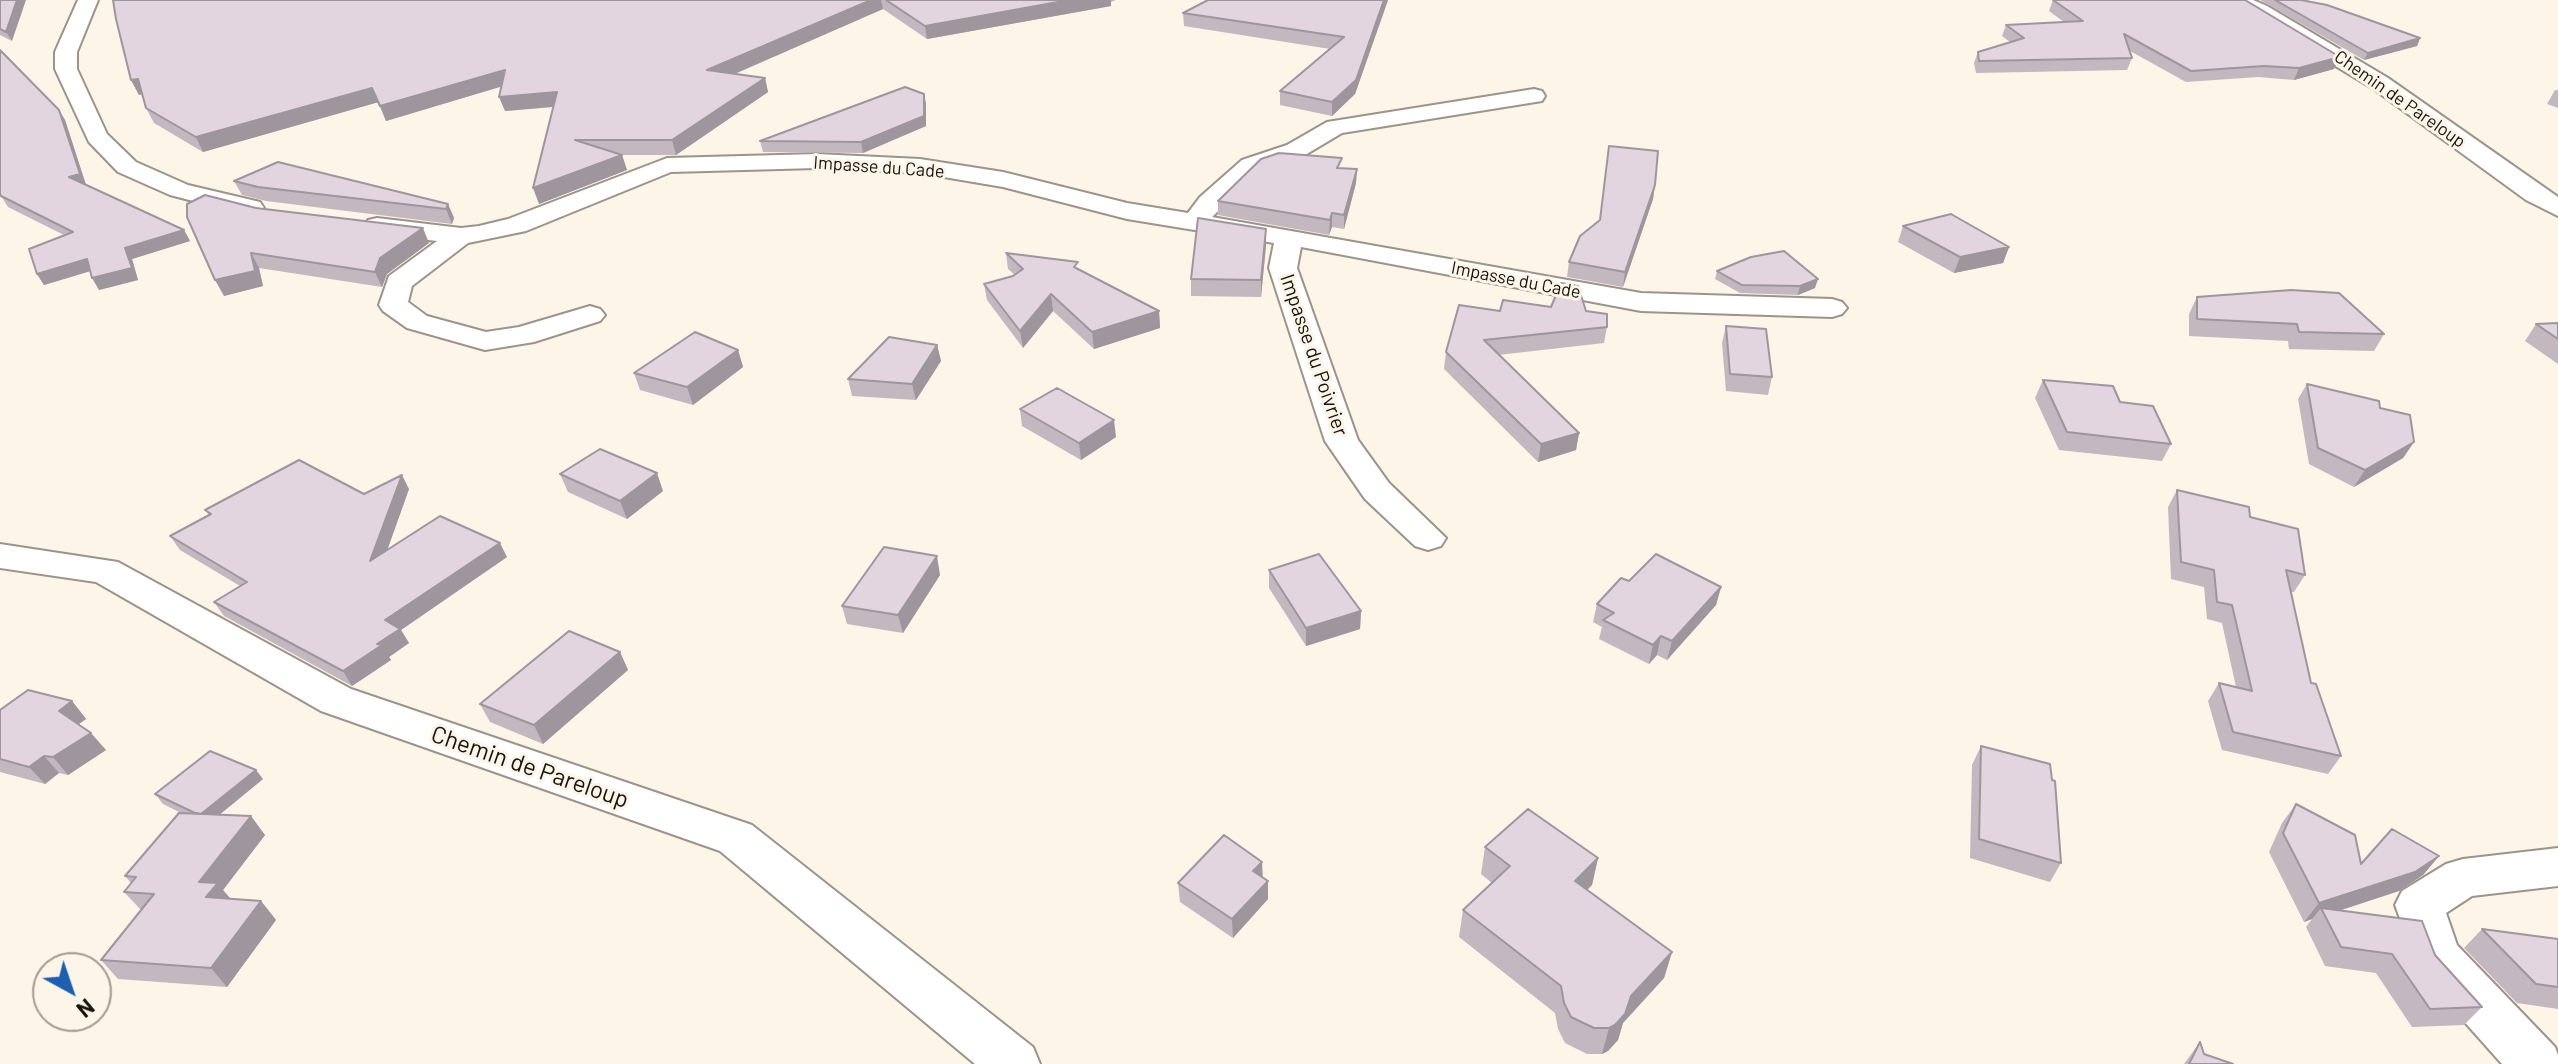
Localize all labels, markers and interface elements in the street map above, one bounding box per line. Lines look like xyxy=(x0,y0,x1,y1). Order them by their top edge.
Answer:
street label: Chemin de Pareloup xyxy=(2330,46,2470,152)
street label: Impasse du Cade xyxy=(813,152,945,182)
street label: Impasse du Cade xyxy=(1449,257,1583,303)
street label: Impasse du Poivrier xyxy=(1275,271,1353,439)
street label: Chemin de Pareloup xyxy=(427,720,633,814)
north arrow xyxy=(32,952,112,1032)
text: N xyxy=(72,994,100,1024)

